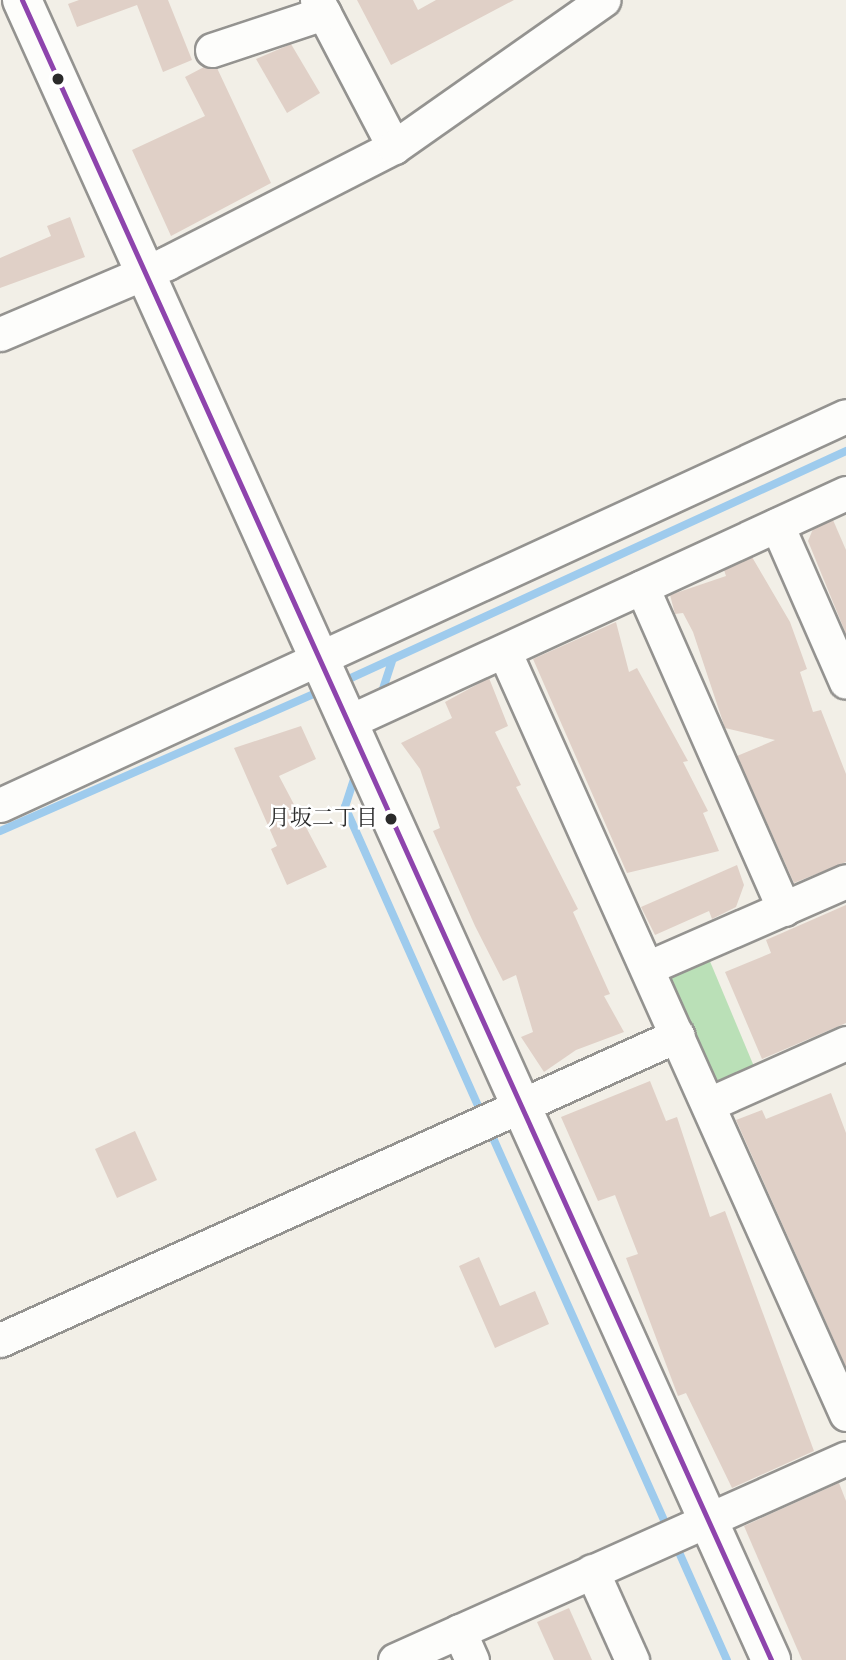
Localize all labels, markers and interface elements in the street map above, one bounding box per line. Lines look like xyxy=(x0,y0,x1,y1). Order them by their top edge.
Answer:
unlabelled marker xyxy=(51,72,65,86)
place label: 月坂二丁目 xyxy=(268,806,378,832)
marker: 月坂二丁目 xyxy=(384,812,398,826)

